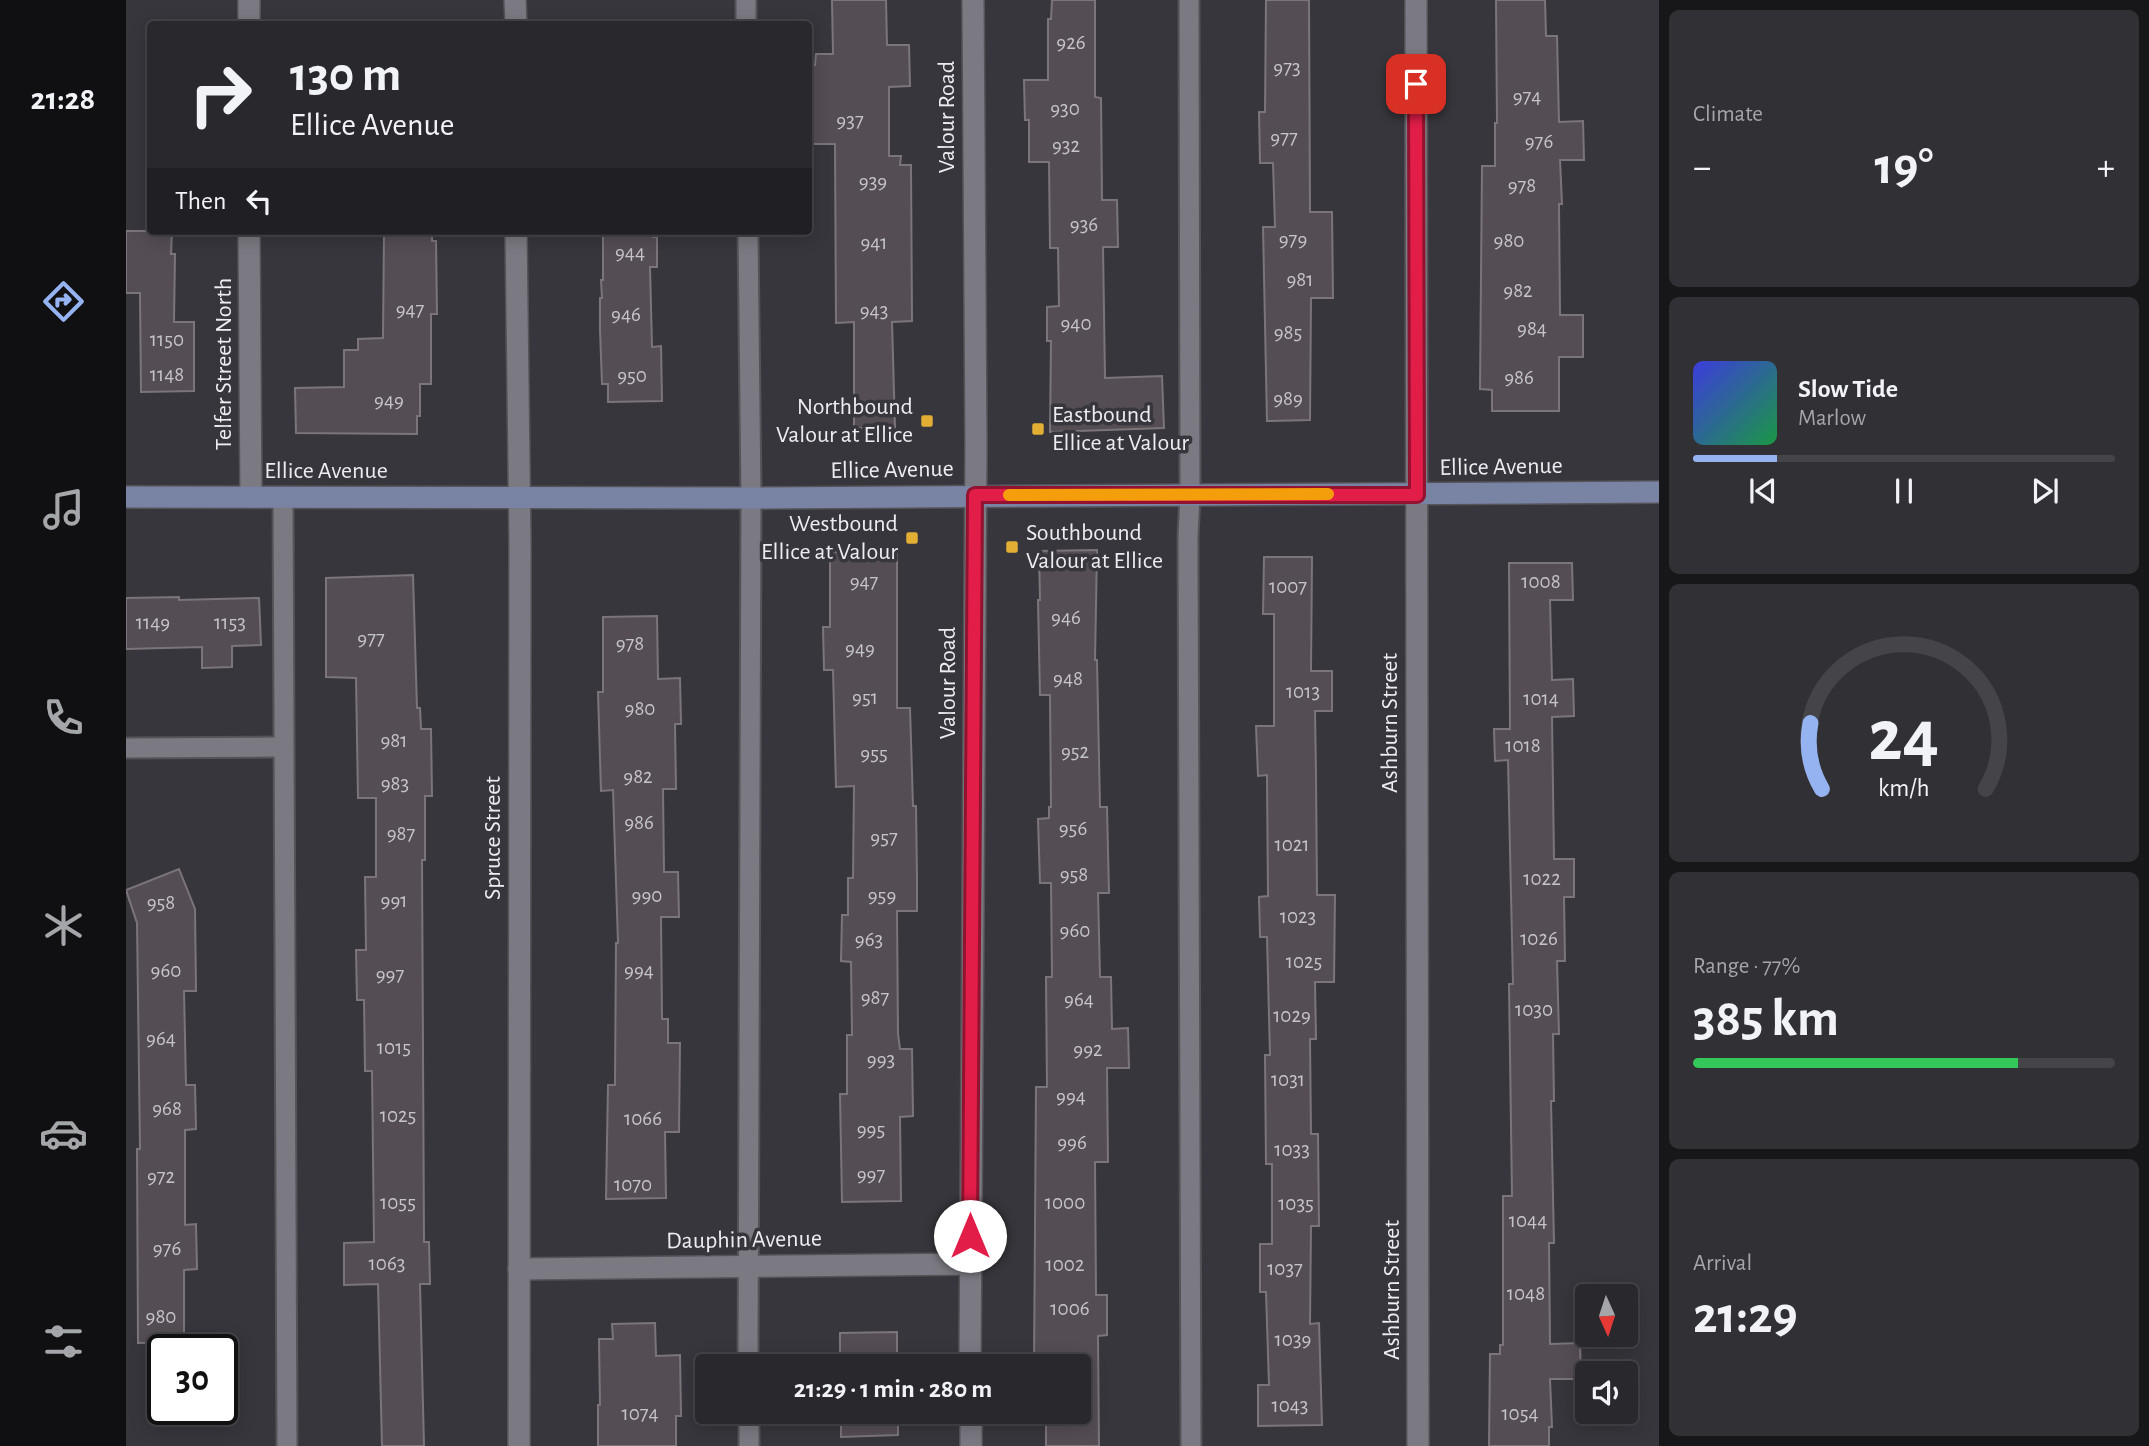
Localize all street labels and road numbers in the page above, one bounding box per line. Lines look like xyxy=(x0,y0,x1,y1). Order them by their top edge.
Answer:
street label: Valour Road xyxy=(935,61,959,173)
street label: Telfer Street North xyxy=(212,278,236,450)
street label: Ellice Avenue xyxy=(1439,454,1563,480)
street label: Ellice Avenue xyxy=(830,457,954,483)
street label: Ellice Avenue xyxy=(264,459,388,483)
street label: Valour Road xyxy=(936,627,960,739)
street label: Ashburn Street xyxy=(1378,653,1402,793)
street label: Spruce Street xyxy=(481,776,505,900)
street label: Ashburn Street xyxy=(1380,1220,1404,1360)
street label: Dauphin Avenue xyxy=(666,1227,822,1253)

